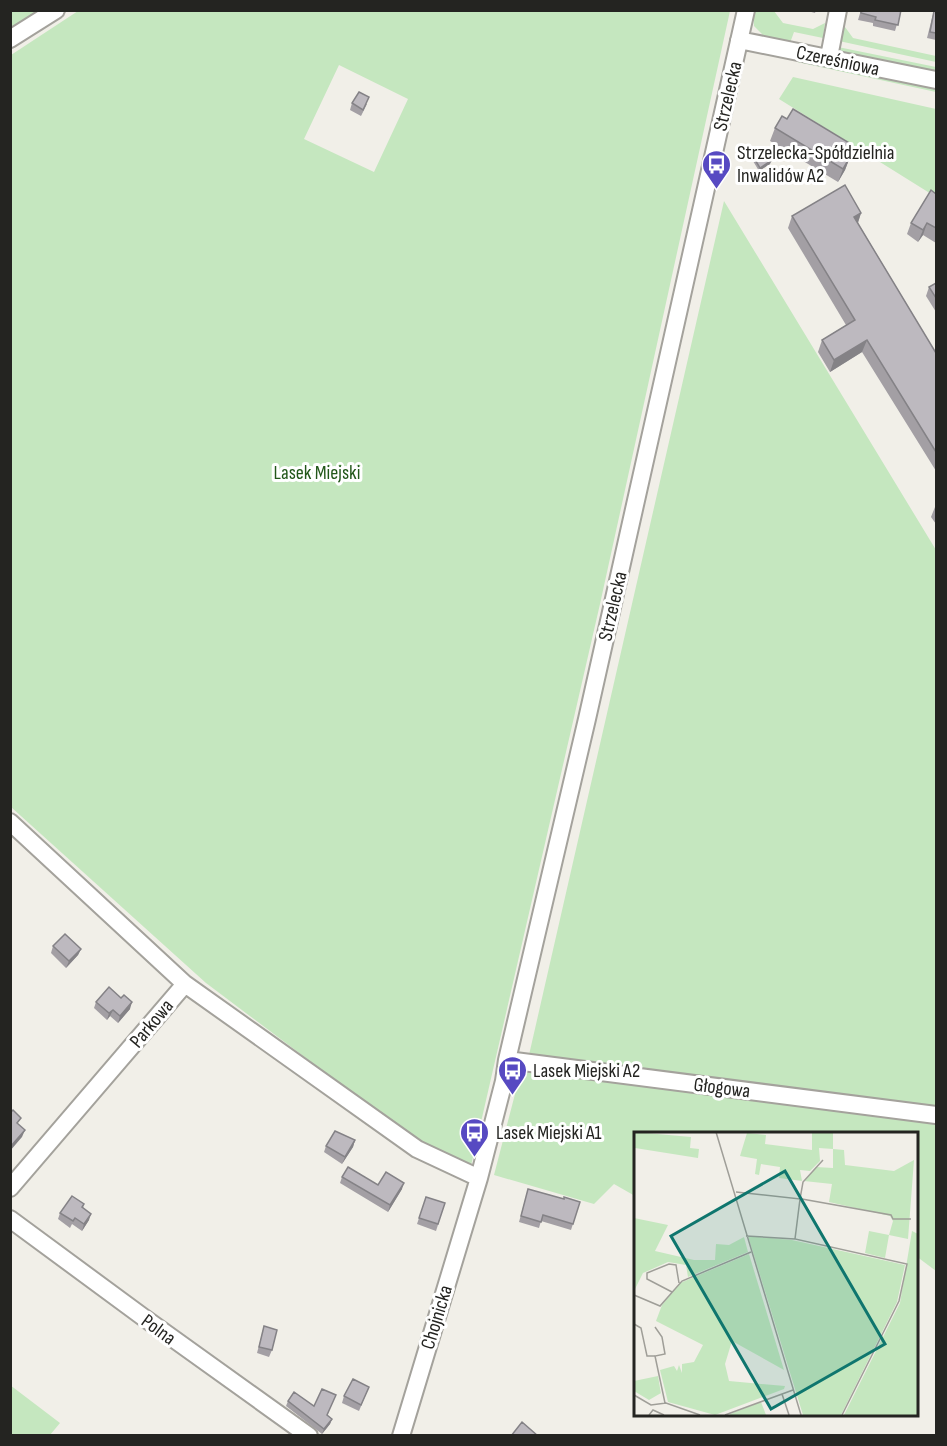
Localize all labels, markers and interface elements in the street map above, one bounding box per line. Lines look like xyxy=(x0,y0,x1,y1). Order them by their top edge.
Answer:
street label: Czereśniowa xyxy=(794,40,882,81)
street label: Strzelecka xyxy=(708,59,748,133)
place label: Strzelecka-Spółdzielnia Inwalidów A2 xyxy=(737,141,895,188)
bus stop icon: Strzelecka-Spółdzielnia Inwalidów A2 xyxy=(700,148,732,190)
park label: Lasek Miejski xyxy=(274,461,360,485)
street label: Strzelecka xyxy=(593,569,633,643)
street label: Parkowa xyxy=(125,995,179,1053)
bus stop icon: Lasek Miejski A2 xyxy=(496,1054,528,1096)
place label: Lasek Miejski A2 xyxy=(533,1059,640,1083)
street label: Głogowa xyxy=(692,1073,752,1103)
bus stop icon: Lasek Miejski A1 xyxy=(459,1116,491,1158)
place label: Lasek Miejski A1 xyxy=(496,1121,602,1145)
inset map xyxy=(634,1132,917,1416)
street label: Chojnicka xyxy=(416,1282,458,1352)
street label: Polna xyxy=(136,1309,180,1350)

